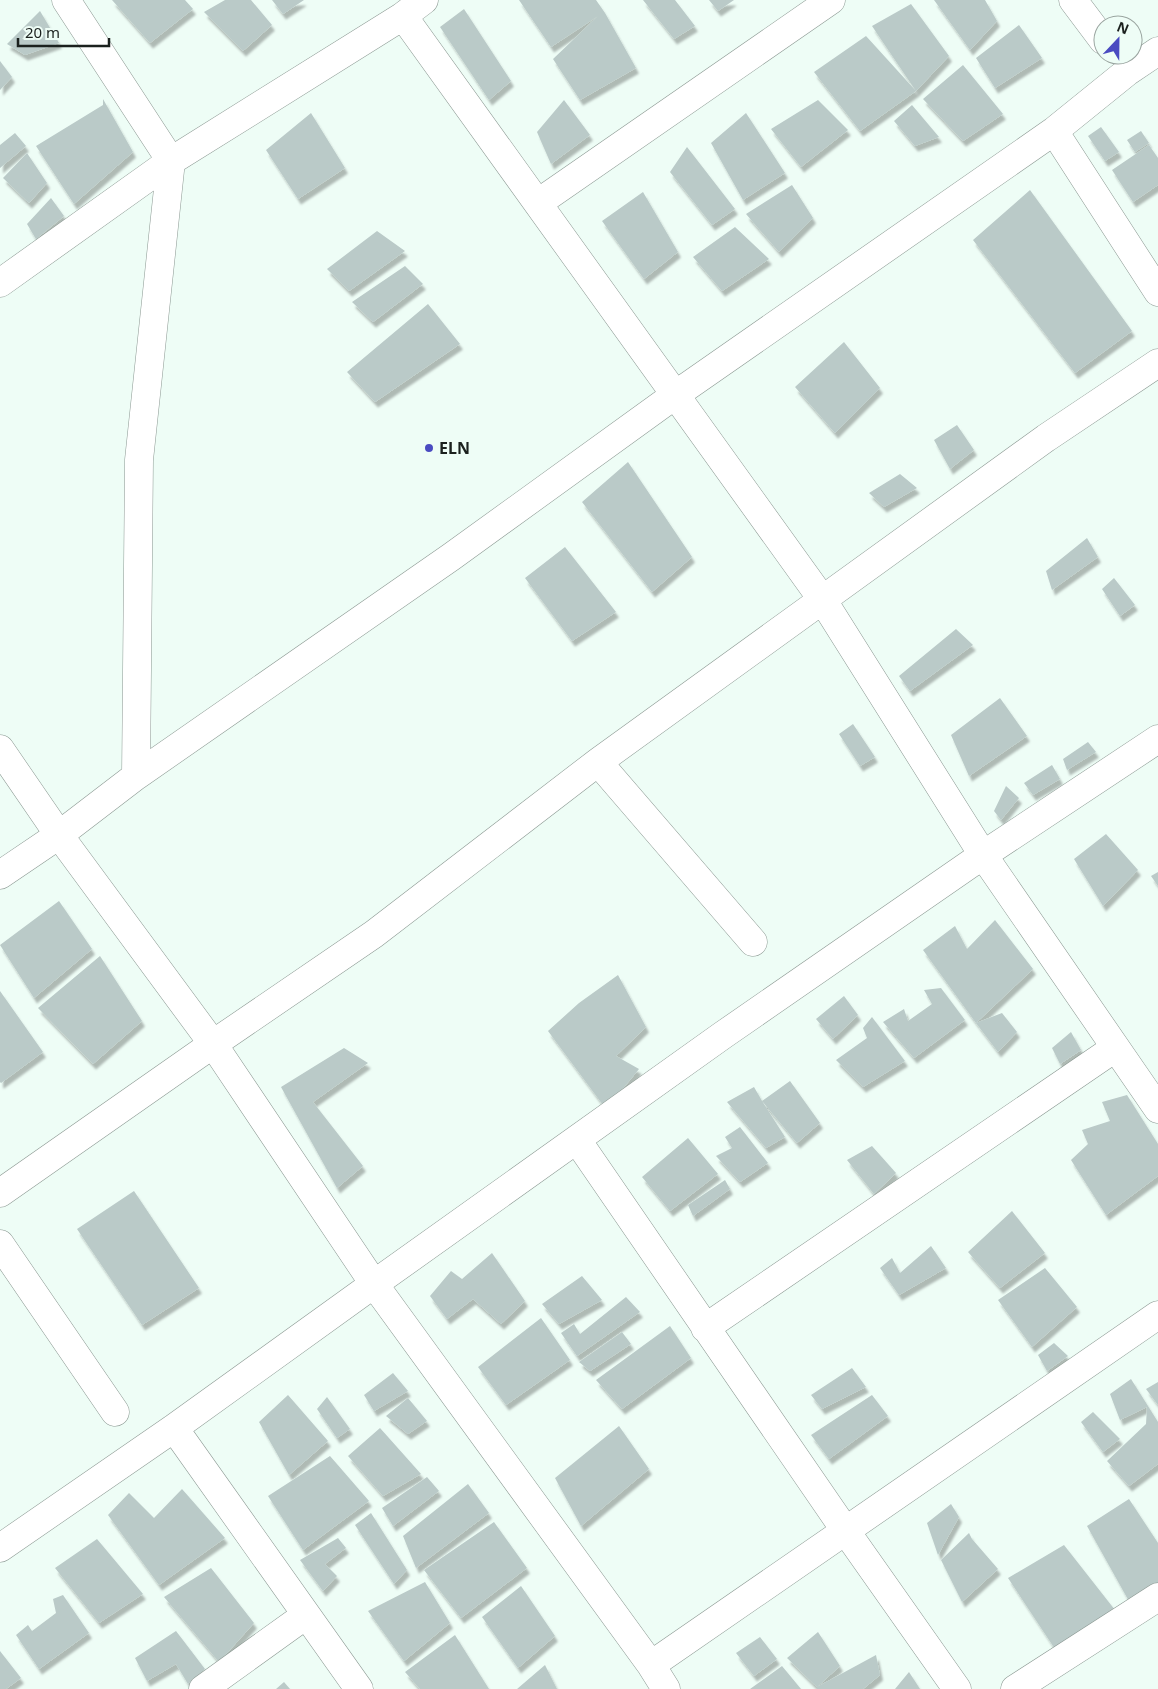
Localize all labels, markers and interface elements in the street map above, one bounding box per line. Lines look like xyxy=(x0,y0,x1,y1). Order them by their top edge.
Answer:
scale bar xyxy=(18,15,109,47)
north arrow xyxy=(1093,15,1143,65)
text: N xyxy=(1114,17,1132,38)
text: 20 m xyxy=(25,22,60,42)
place label: ELN xyxy=(439,437,470,459)
marker: ELN xyxy=(423,442,435,454)

